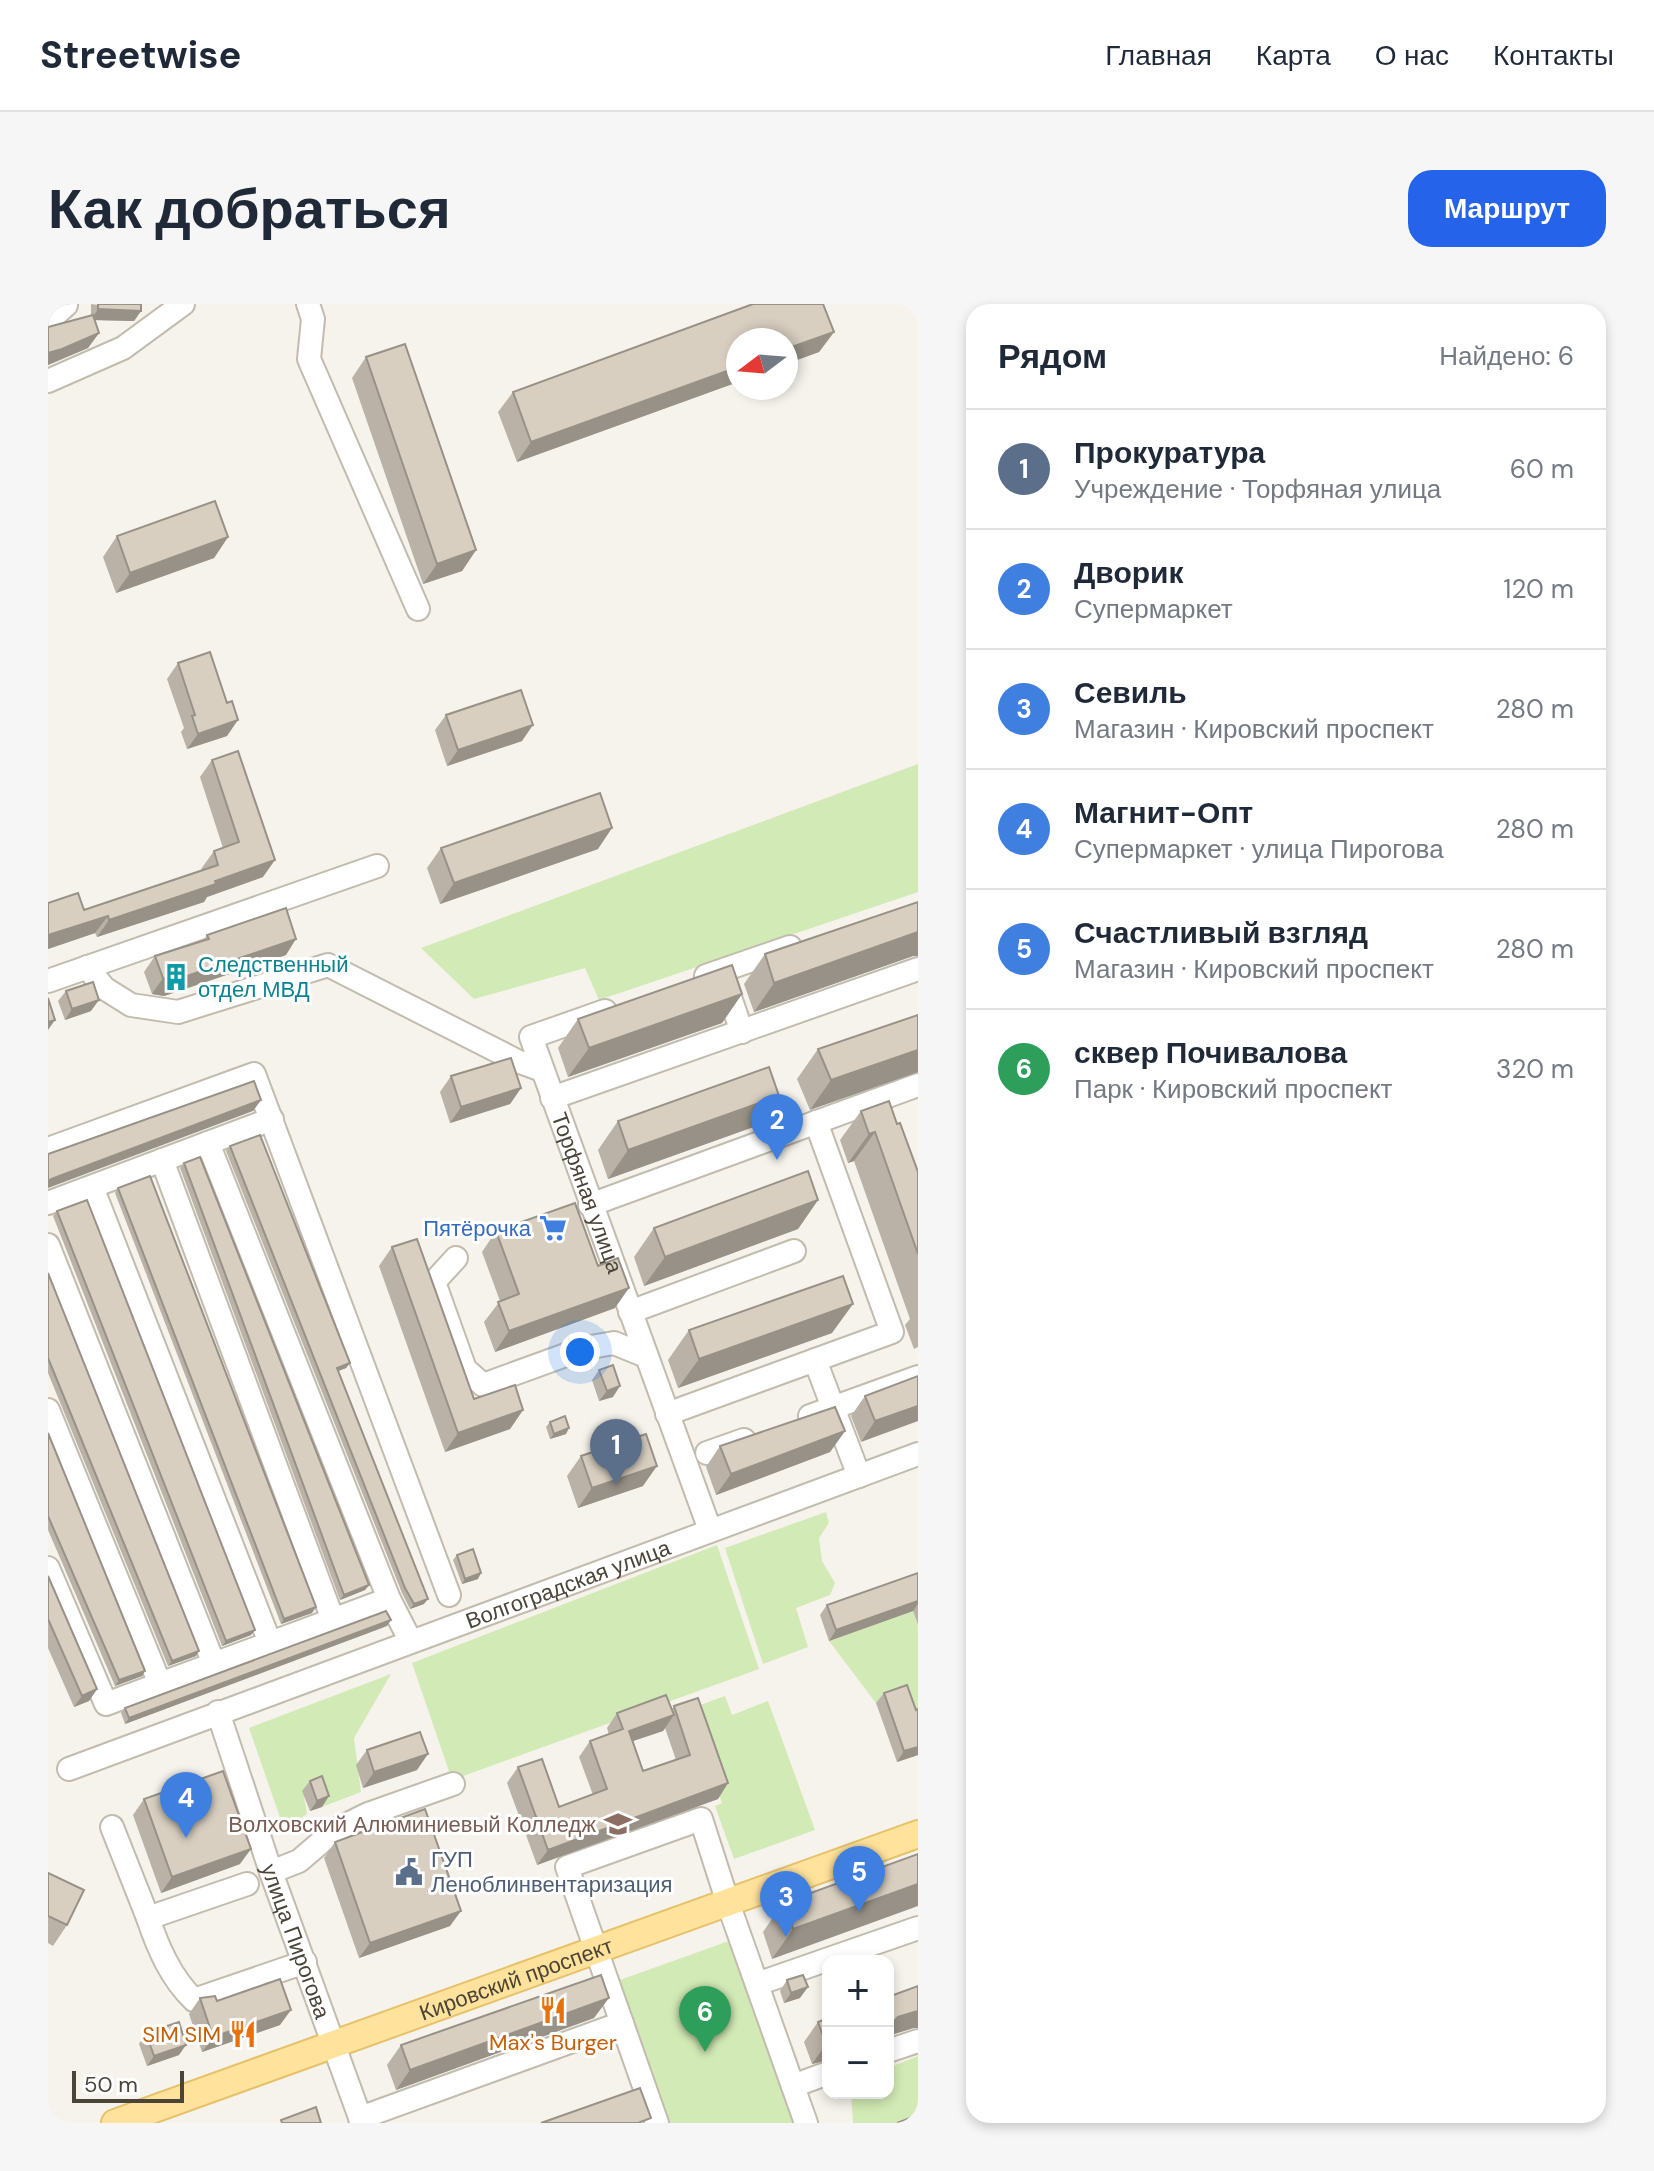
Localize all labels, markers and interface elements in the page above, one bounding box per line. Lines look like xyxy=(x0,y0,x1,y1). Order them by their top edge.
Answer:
text: Streetwise xyxy=(40,30,241,80)
text: Главная xyxy=(1105,37,1212,74)
text: Карта xyxy=(1256,37,1331,74)
text: О нас xyxy=(1375,37,1449,74)
text: Контакты xyxy=(1493,37,1614,74)
button: Маршрут xyxy=(1408,170,1606,247)
text: Как добраться xyxy=(48,172,451,245)
north arrow xyxy=(726,328,798,400)
text: Рядом xyxy=(998,334,1107,379)
text: Найдено: 6 xyxy=(1439,339,1574,373)
text: Прокуратура xyxy=(1074,433,1265,472)
text: 1 xyxy=(1019,452,1029,486)
text: 60 m xyxy=(1510,452,1574,486)
text: Учреждение · Торфяная улица xyxy=(1074,472,1441,506)
text: Дворик xyxy=(1074,553,1184,592)
text: 2 xyxy=(1016,572,1032,606)
text: 120 m xyxy=(1503,572,1574,606)
text: Супермаркет xyxy=(1074,592,1233,626)
text: Севиль xyxy=(1074,673,1187,712)
text: 3 xyxy=(1016,692,1032,726)
text: 280 m xyxy=(1496,692,1574,726)
text: Магазин · Кировский проспект xyxy=(1074,712,1434,746)
text: Магнит-Опт xyxy=(1074,793,1253,832)
text: 4 xyxy=(1016,812,1032,846)
text: 280 m xyxy=(1496,812,1574,846)
text: Супермаркет · улица Пирогова xyxy=(1074,832,1444,866)
text: Счастливый взгляд xyxy=(1074,913,1368,952)
text: 5 xyxy=(1016,932,1032,966)
text: 280 m xyxy=(1496,932,1574,966)
place label: Следственный отдел МВД xyxy=(198,950,348,1004)
text: Магазин · Кировский проспект xyxy=(1074,952,1434,986)
building icon: Следственный отдел МВД xyxy=(161,962,191,992)
text: сквер Почивалова xyxy=(1074,1033,1347,1072)
text: 6 xyxy=(1016,1052,1032,1086)
text: 320 m xyxy=(1496,1052,1574,1086)
text: Парк · Кировский проспект xyxy=(1074,1072,1393,1106)
pin: 2 xyxy=(751,1094,803,1160)
street label: Торфяная улица xyxy=(545,1108,630,1278)
supermarket icon: Пятёрочка xyxy=(538,1213,568,1243)
place label: Пятёрочка xyxy=(423,1214,532,1243)
your location xyxy=(560,1332,600,1372)
pin: 1 xyxy=(590,1419,642,1485)
street label: Волгоградская улица xyxy=(461,1532,675,1635)
pin: 4 xyxy=(160,1772,212,1838)
school or university icon: Волховский Алюминиевый Колледж xyxy=(603,1809,633,1839)
place label: Волховский Алюминиевый Колледж xyxy=(228,1810,596,1839)
place label: ГУП Леноблинвентаризация xyxy=(431,1845,672,1899)
pin: 5 xyxy=(833,1846,885,1912)
public building icon: ГУП Леноблинвентаризация xyxy=(394,1857,424,1887)
street label: улица Пирогова xyxy=(255,1860,338,2023)
pin: 3 xyxy=(760,1871,812,1937)
street label: Кировский проспект xyxy=(415,1931,617,2027)
map controls xyxy=(822,1955,894,2099)
button: + xyxy=(822,1955,894,2027)
pin: 6 xyxy=(679,1986,731,2052)
restaurant icon: Max's Burger xyxy=(538,1995,568,2025)
restaurant icon: SIM SIM xyxy=(228,2019,258,2049)
place label: SIM SIM xyxy=(142,2020,221,2049)
button: − xyxy=(822,2027,894,2099)
place label: Max's Burger xyxy=(489,2028,617,2057)
scale bar xyxy=(72,2067,184,2103)
text: 50 m xyxy=(84,2070,138,2099)

